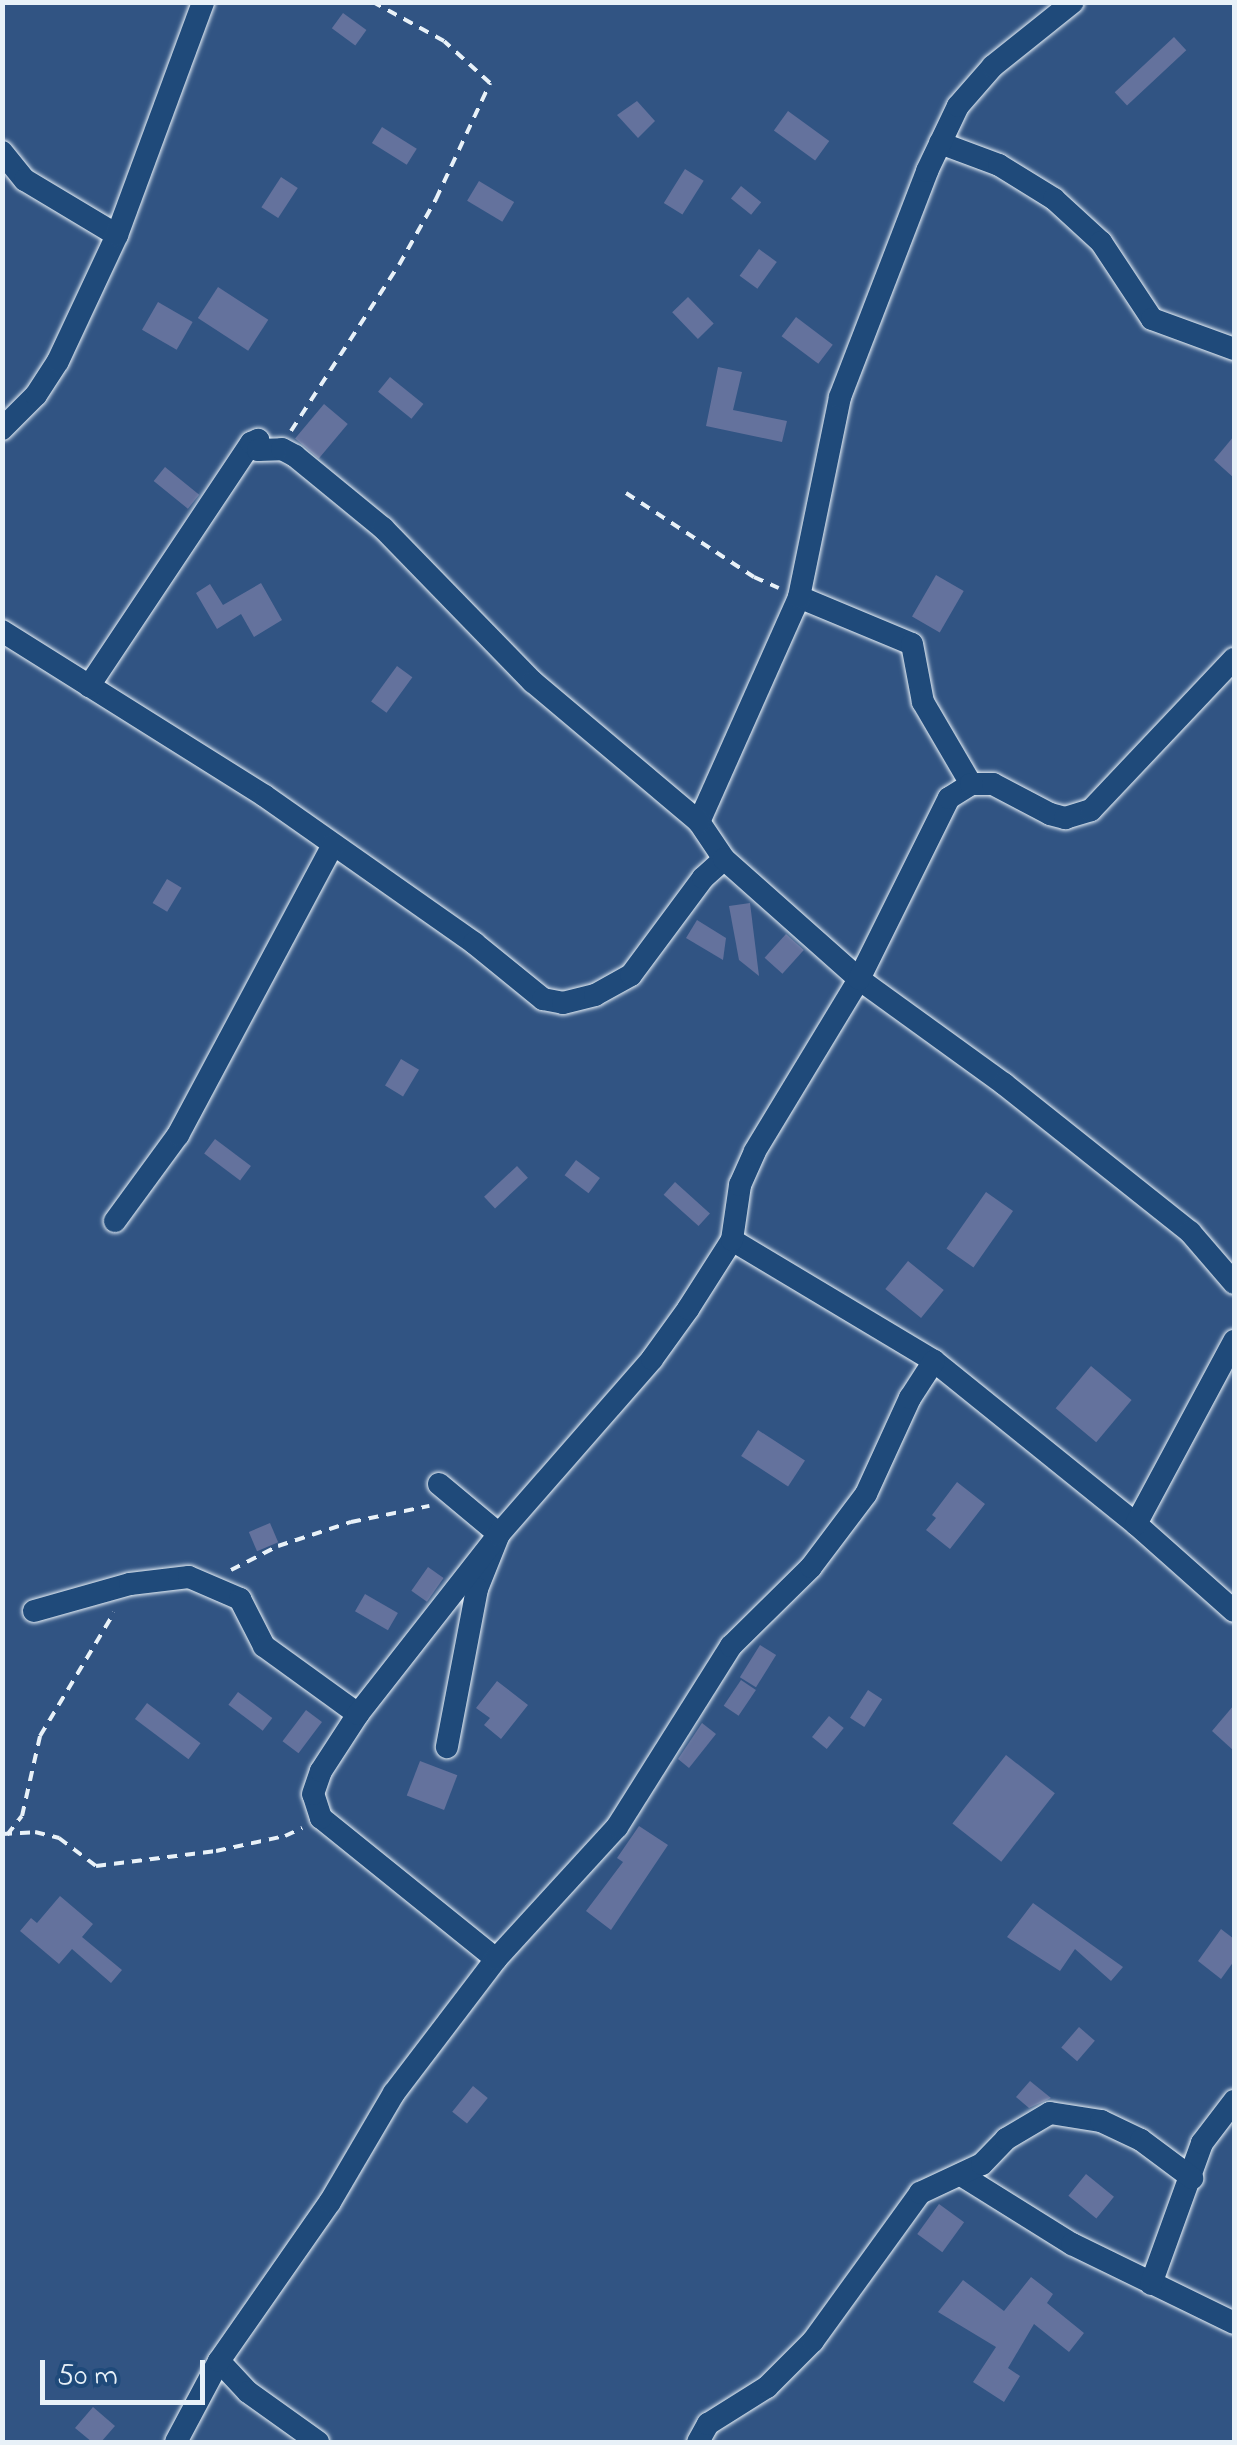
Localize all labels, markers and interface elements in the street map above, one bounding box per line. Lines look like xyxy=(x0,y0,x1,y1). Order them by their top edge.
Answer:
scale bar xyxy=(45,2340,210,2402)
text: 50 m xyxy=(57,2355,118,2399)

